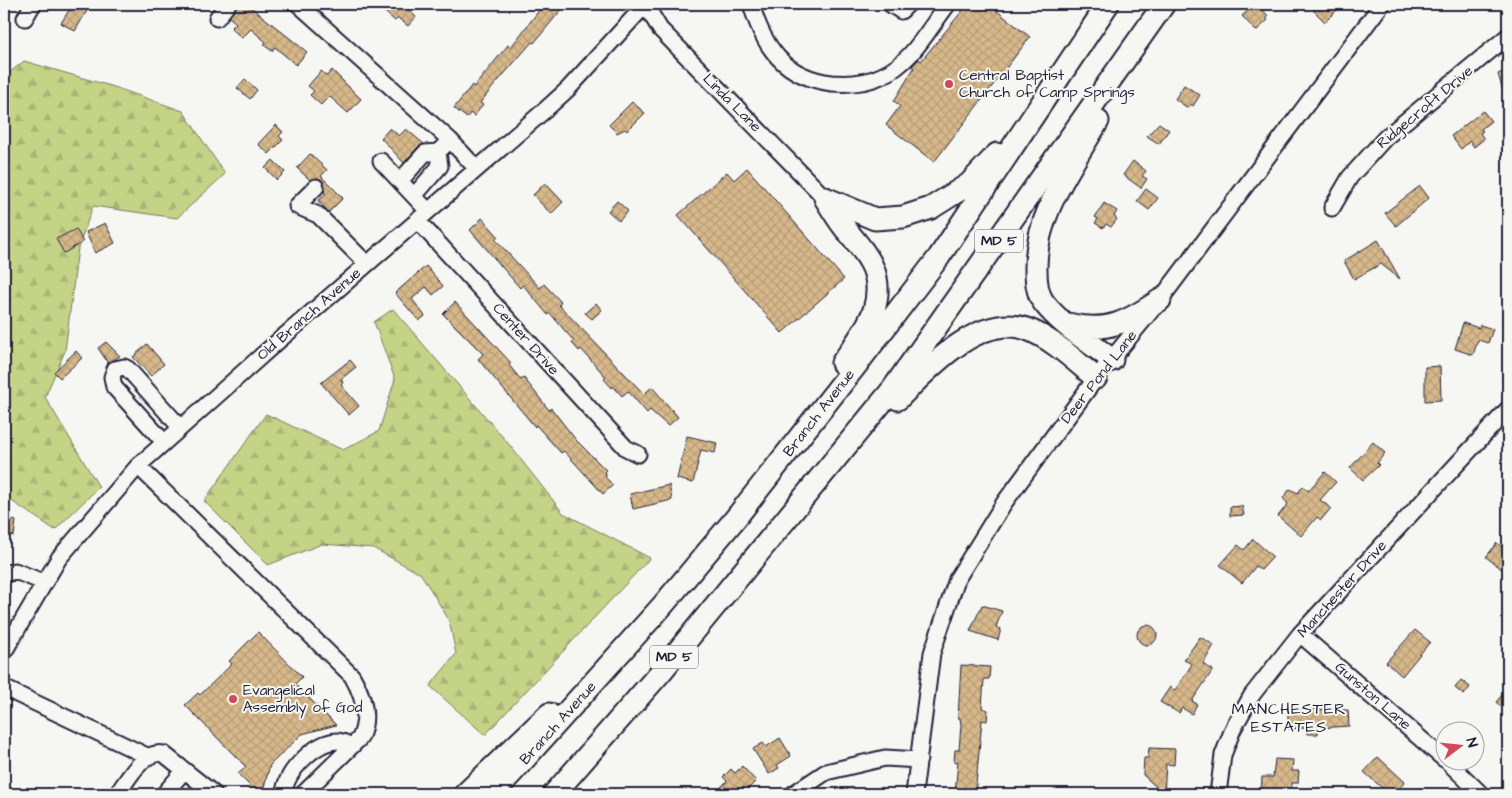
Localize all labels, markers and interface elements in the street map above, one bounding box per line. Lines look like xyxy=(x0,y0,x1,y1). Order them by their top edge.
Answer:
street label: Ridgecroft Drive xyxy=(1372,60,1478,154)
place label: Central Baptist Church of Camp Springs xyxy=(959,65,1135,104)
street label: Linda Lane xyxy=(698,69,766,137)
marker: Central Baptist Church of Camp Springs xyxy=(943,78,955,90)
road number: MD 5 xyxy=(975,230,1023,252)
street label: Old Branch Avenue xyxy=(252,263,366,365)
street label: Center Drive xyxy=(488,298,564,380)
street label: Deer Pond Lane xyxy=(1056,326,1142,428)
street label: Branch Avenue xyxy=(778,365,860,461)
street label: Manchester Drive xyxy=(1292,536,1392,642)
road number: MD 5 xyxy=(650,646,698,669)
street label: Gunston Lane xyxy=(1330,657,1416,735)
street label: Branch Avenue xyxy=(515,677,601,769)
place label: Evangelical Assembly of God xyxy=(243,680,363,719)
marker: Evangelical Assembly of God xyxy=(227,693,239,705)
district label: MANCHESTER ESTATES xyxy=(1231,698,1347,738)
north arrow xyxy=(1434,720,1484,770)
text: N xyxy=(1461,736,1482,750)

